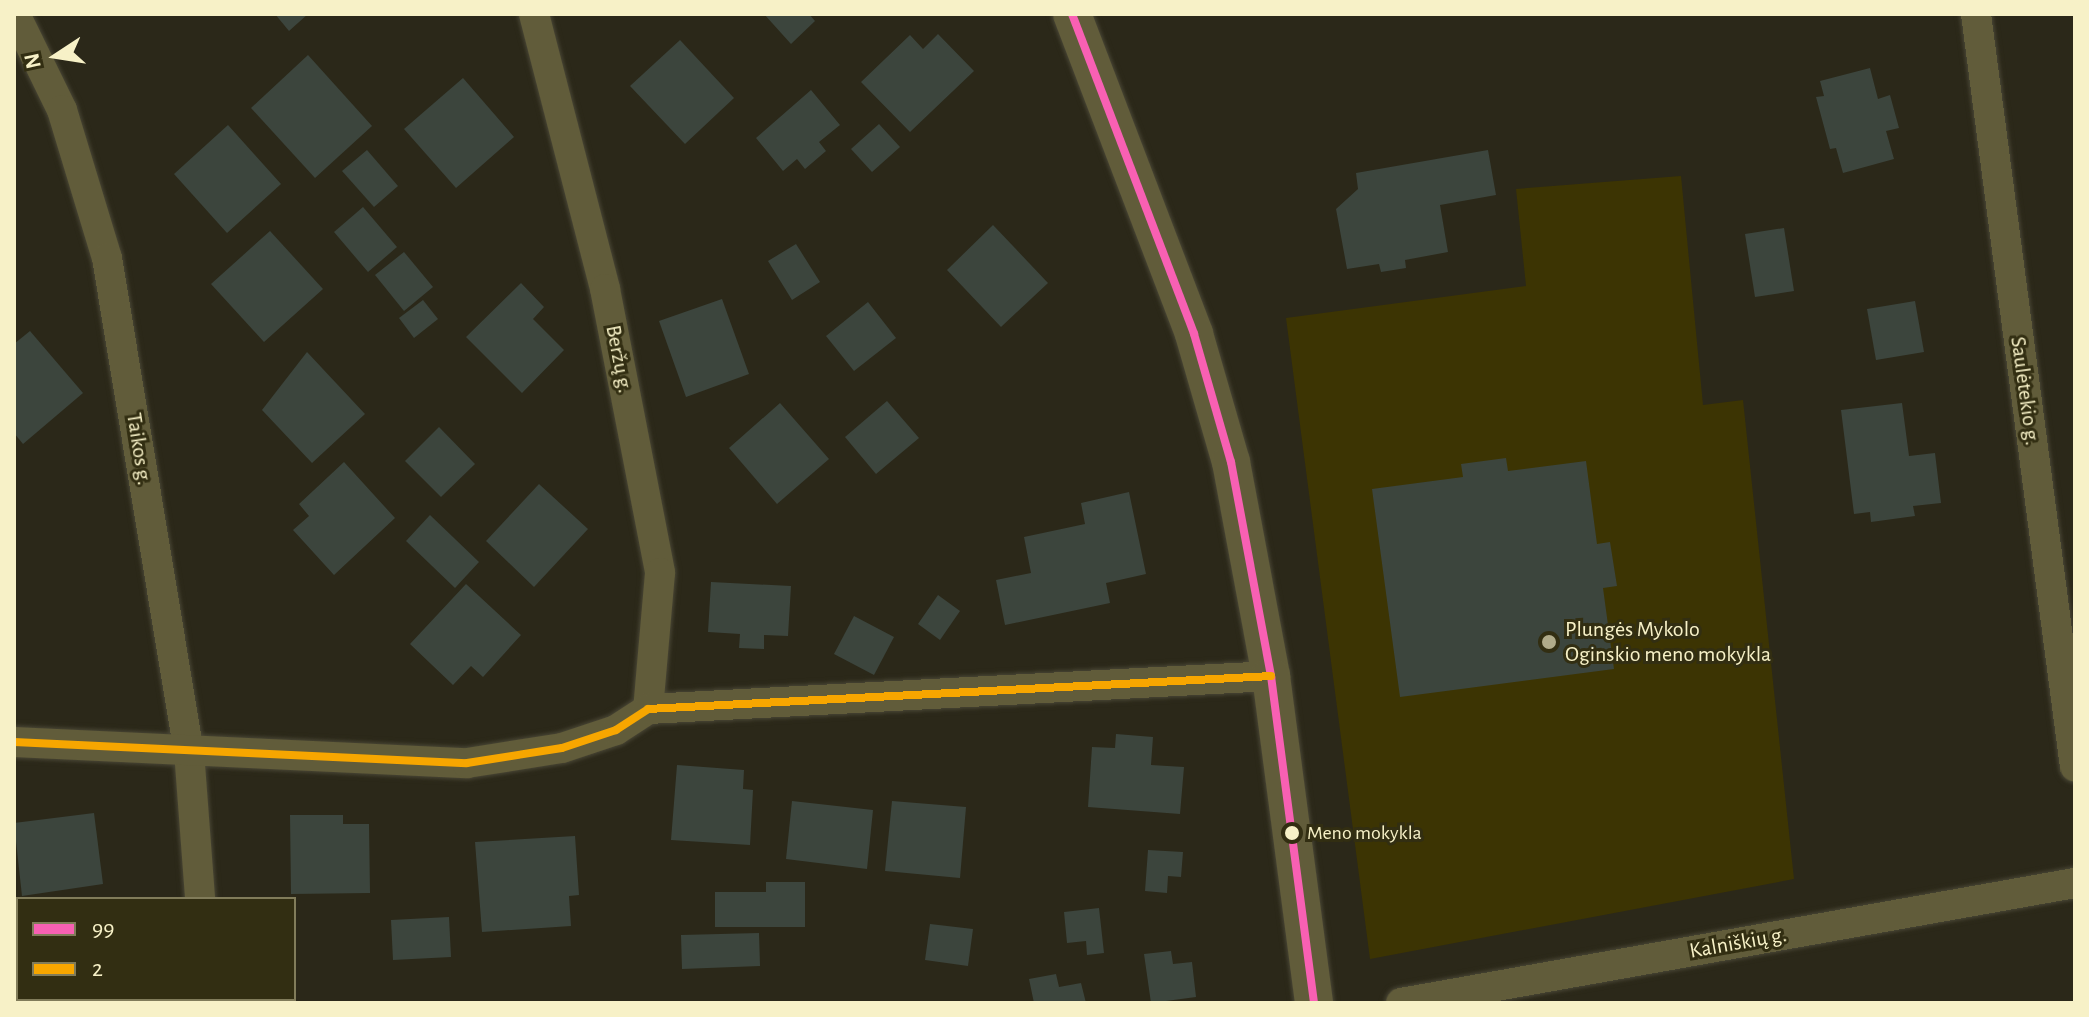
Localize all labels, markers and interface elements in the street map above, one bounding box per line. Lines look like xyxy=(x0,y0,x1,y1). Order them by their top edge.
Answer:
north arrow xyxy=(16,16,96,96)
text: N xyxy=(20,51,45,71)
street label: Beržų g. xyxy=(600,323,638,395)
street label: Saulėtekio g. xyxy=(2004,335,2046,447)
street label: Taikos g. xyxy=(120,411,158,487)
place label: Plungės Mykolo Oginskio meno mokykla xyxy=(1565,616,1771,668)
marker: Plungės Mykolo Oginskio meno mokykla xyxy=(1540,633,1558,651)
place label: Meno mokykla xyxy=(1307,821,1422,845)
marker: Meno mokykla xyxy=(1284,825,1300,841)
legend xyxy=(16,897,296,1001)
text: 99 xyxy=(92,917,115,941)
street label: Kalniškių g. xyxy=(1687,921,1789,965)
text: 2 xyxy=(92,957,103,981)

